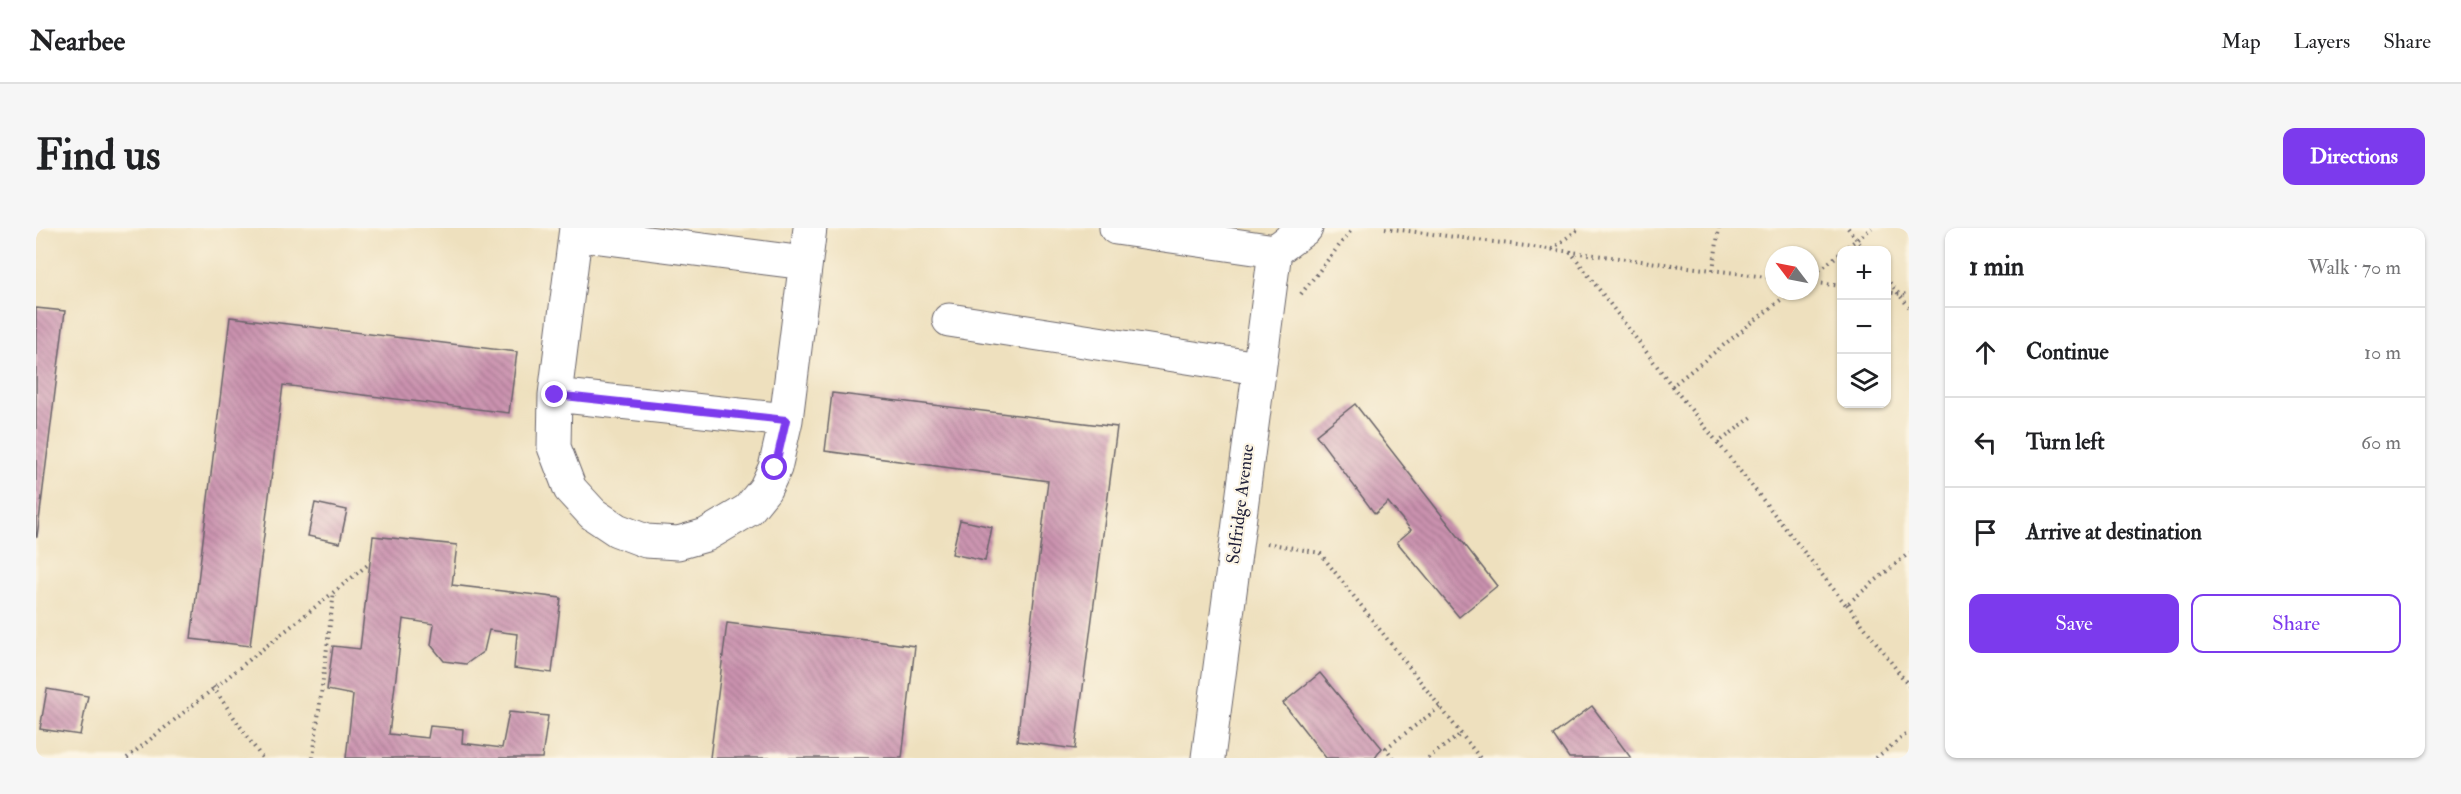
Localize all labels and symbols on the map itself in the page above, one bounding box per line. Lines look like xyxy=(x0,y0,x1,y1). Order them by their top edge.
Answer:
north arrow xyxy=(1765,246,1819,300)
route end xyxy=(541,381,567,407)
street label: Selfridge Avenue xyxy=(1222,442,1259,565)
route start xyxy=(761,454,787,480)

